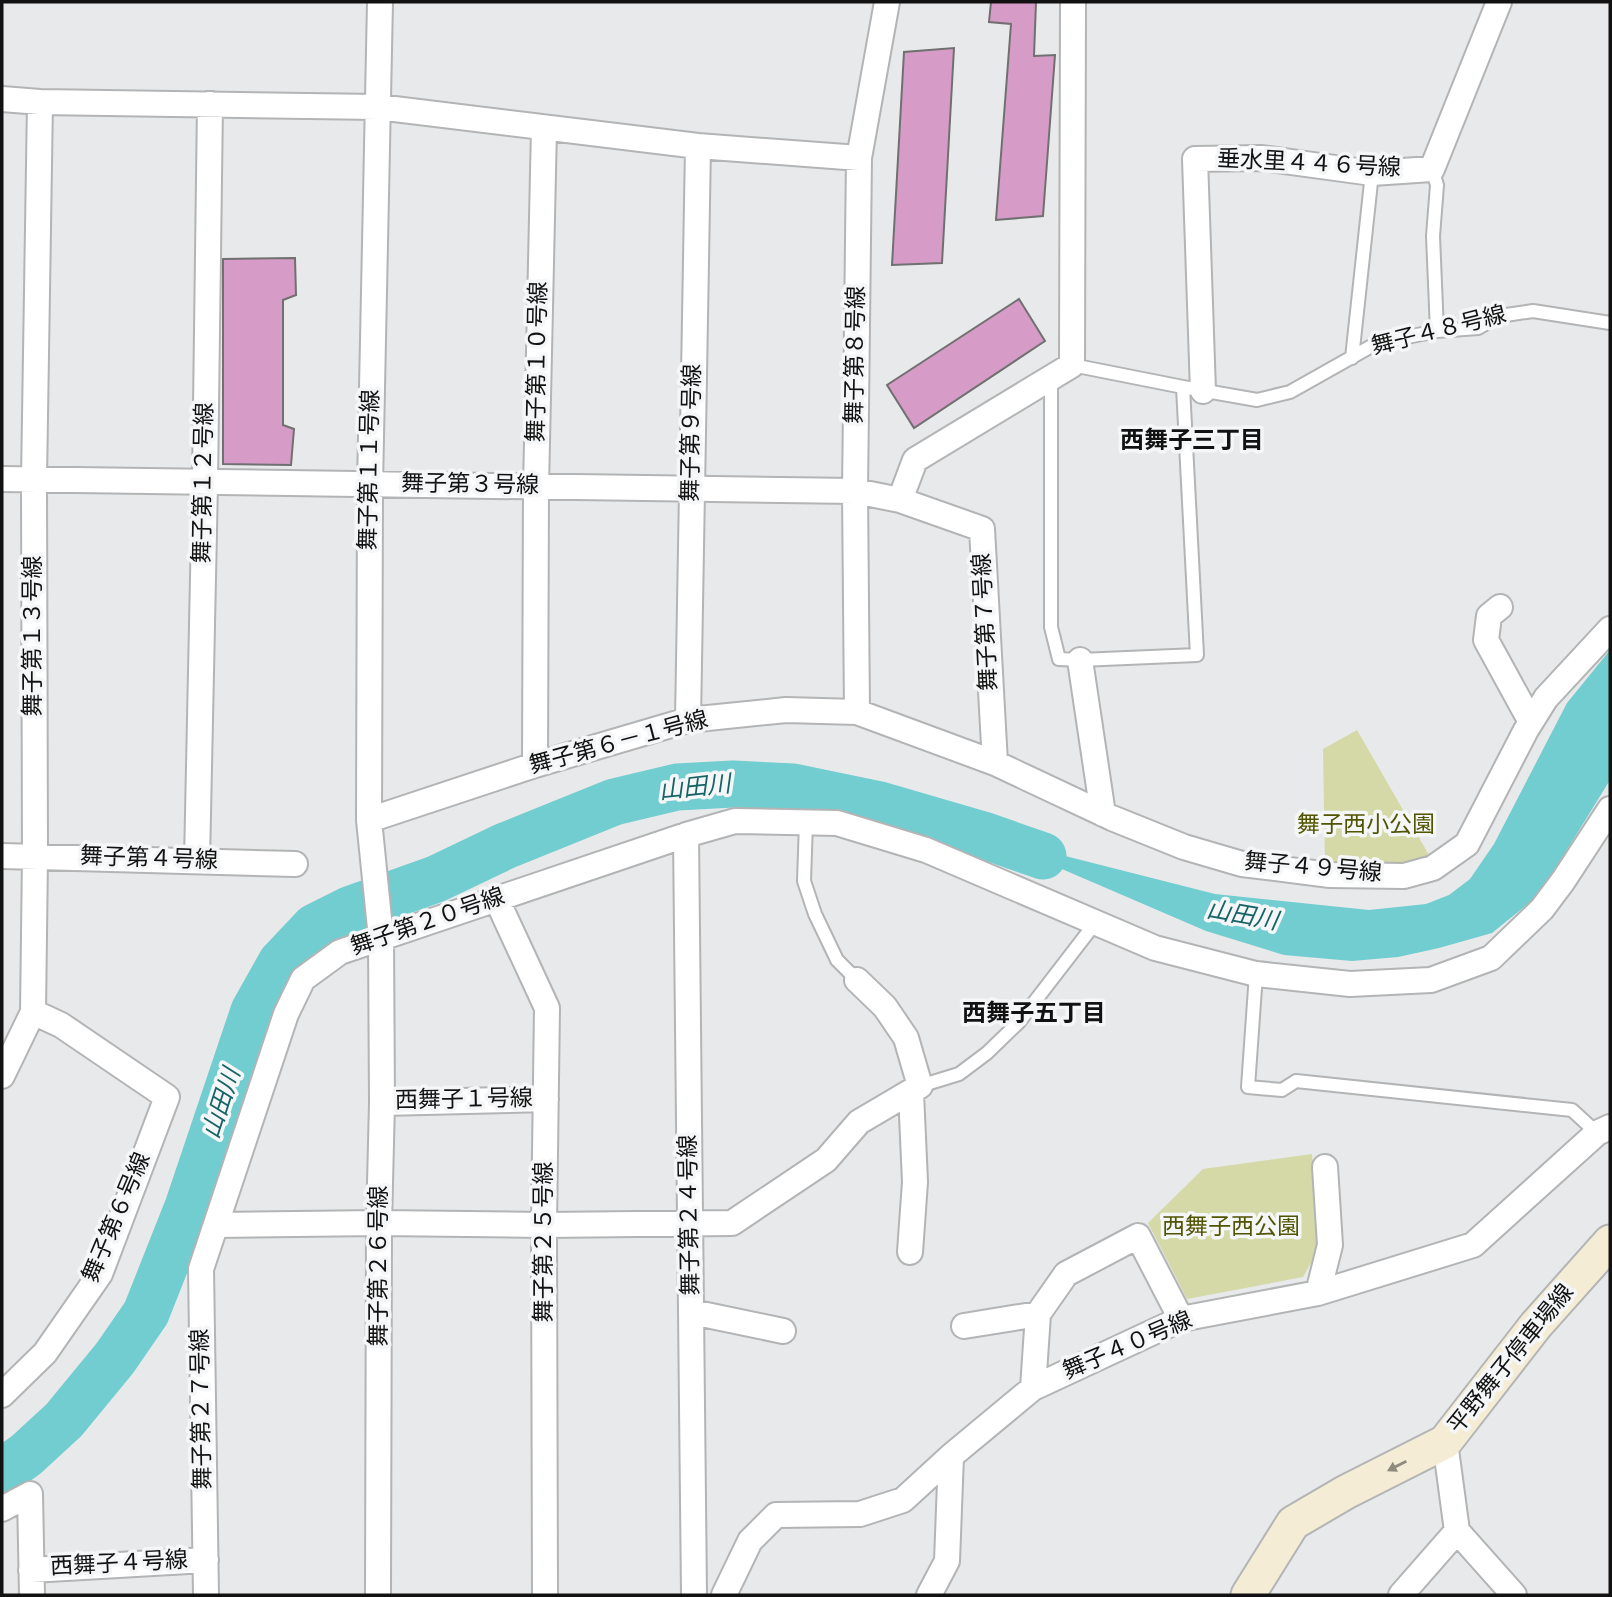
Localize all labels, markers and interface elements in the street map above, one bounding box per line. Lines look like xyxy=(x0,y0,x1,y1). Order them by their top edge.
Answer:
street label: 垂水里４４６号線 xyxy=(1216,146,1402,184)
street label: 舞子第１０号線 xyxy=(523,281,555,443)
street label: 舞子第８号線 xyxy=(841,286,873,424)
street label: 舞子４８号線 xyxy=(1369,301,1509,363)
street label: 舞子第９号線 xyxy=(677,364,709,502)
street label: 舞子第１１号線 xyxy=(355,389,387,551)
street label: 舞子第１２号線 xyxy=(189,402,221,564)
district label: 西舞子三丁目 xyxy=(1120,427,1264,457)
street label: 舞子第３号線 xyxy=(401,470,539,502)
street label: 舞子第７号線 xyxy=(969,552,1005,692)
street label: 舞子第１３号線 xyxy=(20,556,49,717)
street label: 舞子第６－１号線 xyxy=(526,706,712,782)
water label: 山田川 xyxy=(658,770,735,808)
park label: 舞子西小公園 xyxy=(1297,812,1435,841)
street label: 舞子第４号線 xyxy=(80,843,218,877)
street label: 舞子４９号線 xyxy=(1243,849,1383,889)
street label: 舞子第２０号線 xyxy=(347,883,509,963)
water label: 山田川 xyxy=(1204,896,1283,939)
district label: 西舞子五丁目 xyxy=(962,1000,1106,1030)
water label: 山田川 xyxy=(198,1062,249,1143)
street label: 西舞子１号線 xyxy=(395,1085,533,1117)
street label: 舞子第２４号線 xyxy=(675,1134,707,1296)
street label: 舞子第６号線 xyxy=(78,1149,158,1287)
street label: 舞子第２５号線 xyxy=(531,1162,560,1323)
street label: 舞子第２６号線 xyxy=(366,1186,395,1347)
park label: 西舞子西公園 xyxy=(1162,1214,1300,1243)
street label: 平野舞子停車場線 xyxy=(1443,1279,1581,1441)
street label: 舞子４０号線 xyxy=(1059,1307,1197,1387)
street label: 舞子第２７号線 xyxy=(187,1328,219,1490)
one-way arrow xyxy=(1387,1461,1407,1472)
street label: 西舞子４号線 xyxy=(49,1547,189,1583)

